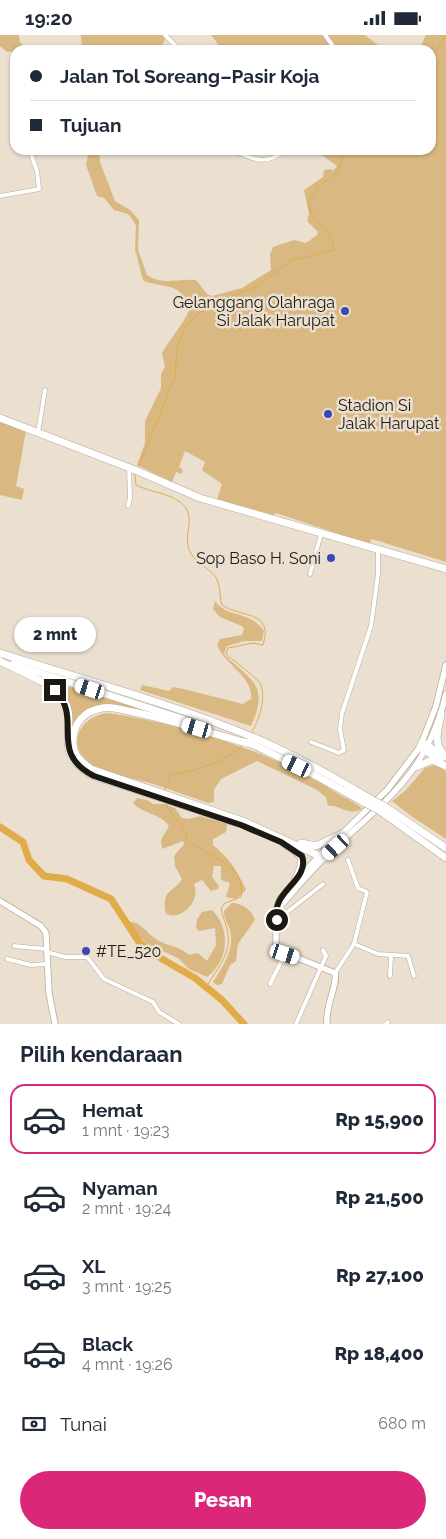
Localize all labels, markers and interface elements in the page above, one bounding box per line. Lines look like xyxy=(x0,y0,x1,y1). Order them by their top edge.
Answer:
text: 19:20 xyxy=(25,7,73,29)
text: Jalan Tol Soreang–Pasir Koja xyxy=(60,65,319,87)
text: Tujuan xyxy=(60,114,121,136)
place label: Gelanggang Olahraga Si Jalak Harupat xyxy=(173,293,336,330)
marker: Gelanggang Olahraga Si Jalak Harupat xyxy=(339,305,351,317)
place label: Stadion Si Jalak Harupat xyxy=(338,396,440,433)
marker: Stadion Si Jalak Harupat xyxy=(322,408,334,420)
place label: Sop Baso H. Soni xyxy=(196,549,321,568)
marker: Sop Baso H. Soni xyxy=(325,552,337,564)
callout: 2 mnt xyxy=(14,617,96,653)
text: 2 mnt xyxy=(33,625,77,644)
car xyxy=(73,677,106,701)
route end xyxy=(44,679,66,701)
car xyxy=(180,717,213,739)
car xyxy=(280,753,313,779)
car xyxy=(319,831,352,863)
route start xyxy=(266,909,288,931)
place label: #TE_520 xyxy=(96,942,161,961)
car xyxy=(268,942,301,966)
marker: #TE_520 xyxy=(80,945,92,957)
text: Pilih kendaraan xyxy=(20,1041,182,1067)
icon: car xyxy=(22,1097,67,1142)
text: Hemat xyxy=(82,1099,143,1121)
text: Rp 15,900 xyxy=(335,1108,424,1130)
text: 1 mnt · 19:23 xyxy=(82,1121,170,1140)
icon: car xyxy=(22,1175,67,1220)
text: Nyaman xyxy=(82,1177,158,1199)
text: Rp 21,500 xyxy=(335,1186,424,1208)
text: 2 mnt · 19:24 xyxy=(82,1199,171,1218)
icon: car xyxy=(22,1253,67,1298)
text: XL xyxy=(82,1255,105,1277)
text: Rp 27,100 xyxy=(336,1264,424,1286)
text: 3 mnt · 19:25 xyxy=(82,1277,171,1296)
icon: car xyxy=(22,1331,67,1376)
text: Black xyxy=(82,1333,133,1355)
text: Rp 18,400 xyxy=(334,1342,424,1364)
text: 4 mnt · 19:26 xyxy=(82,1355,173,1374)
icon: cash xyxy=(20,1410,48,1438)
text: Tunai xyxy=(60,1413,107,1435)
text: 680 m xyxy=(378,1414,426,1433)
button: Pesan xyxy=(20,1471,426,1529)

